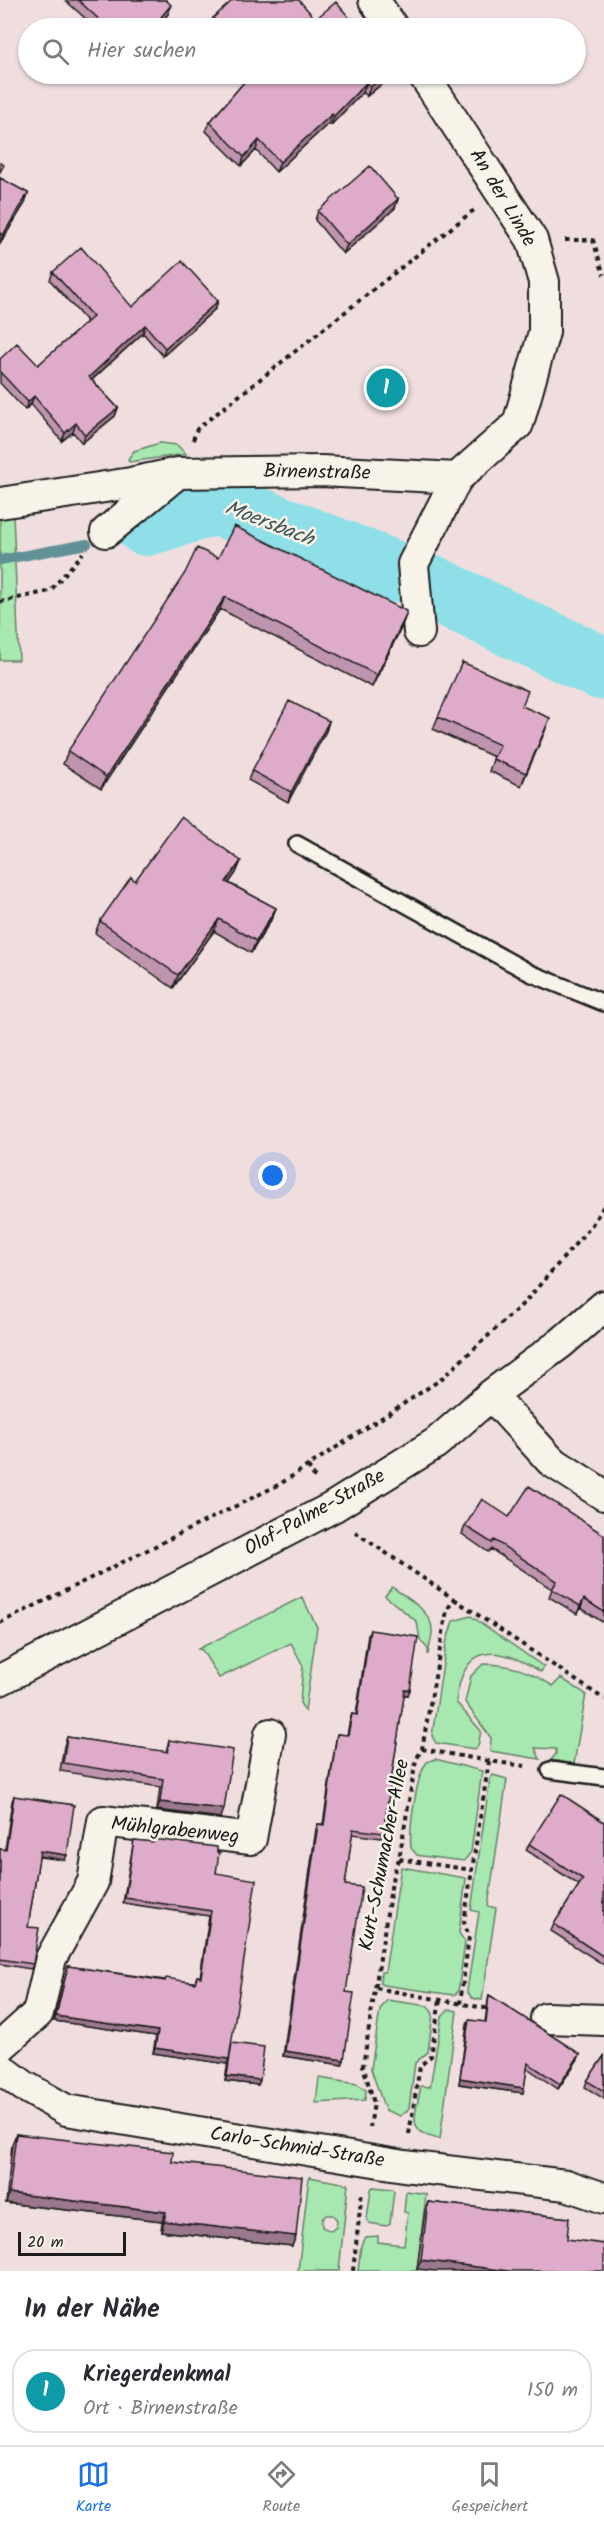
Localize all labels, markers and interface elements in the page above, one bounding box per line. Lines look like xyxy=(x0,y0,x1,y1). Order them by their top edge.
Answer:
search box xyxy=(18,18,586,84)
text: Hier suchen xyxy=(87,34,196,69)
icon: search xyxy=(39,35,72,68)
street label: An der Linde xyxy=(460,143,544,253)
pin: 1 xyxy=(366,366,406,410)
street label: Birnenstraße xyxy=(263,456,371,490)
water label: Moersbach xyxy=(220,492,320,557)
your location xyxy=(258,1161,287,1190)
street label: Olof-Palme-Straße xyxy=(238,1461,392,1565)
street label: Kurt-Schumacher-Allee xyxy=(351,1756,419,1954)
street label: Mühlgrabenweg xyxy=(109,1808,241,1854)
street label: Carlo-Schmid-Straße xyxy=(207,2118,387,2178)
scale bar xyxy=(18,2229,126,2256)
text: 20 m xyxy=(27,2230,63,2255)
text: In der Nähe xyxy=(24,2289,160,2331)
text: Kriegerdenkmal xyxy=(83,2358,231,2393)
text: 1 xyxy=(42,2375,49,2407)
text: 150 m xyxy=(527,2375,578,2407)
text: Ort · Birnenstraße xyxy=(83,2393,238,2425)
tab: Karte xyxy=(76,2458,111,2519)
tab: Route xyxy=(263,2458,300,2519)
tab: Gespeichert xyxy=(452,2458,528,2519)

